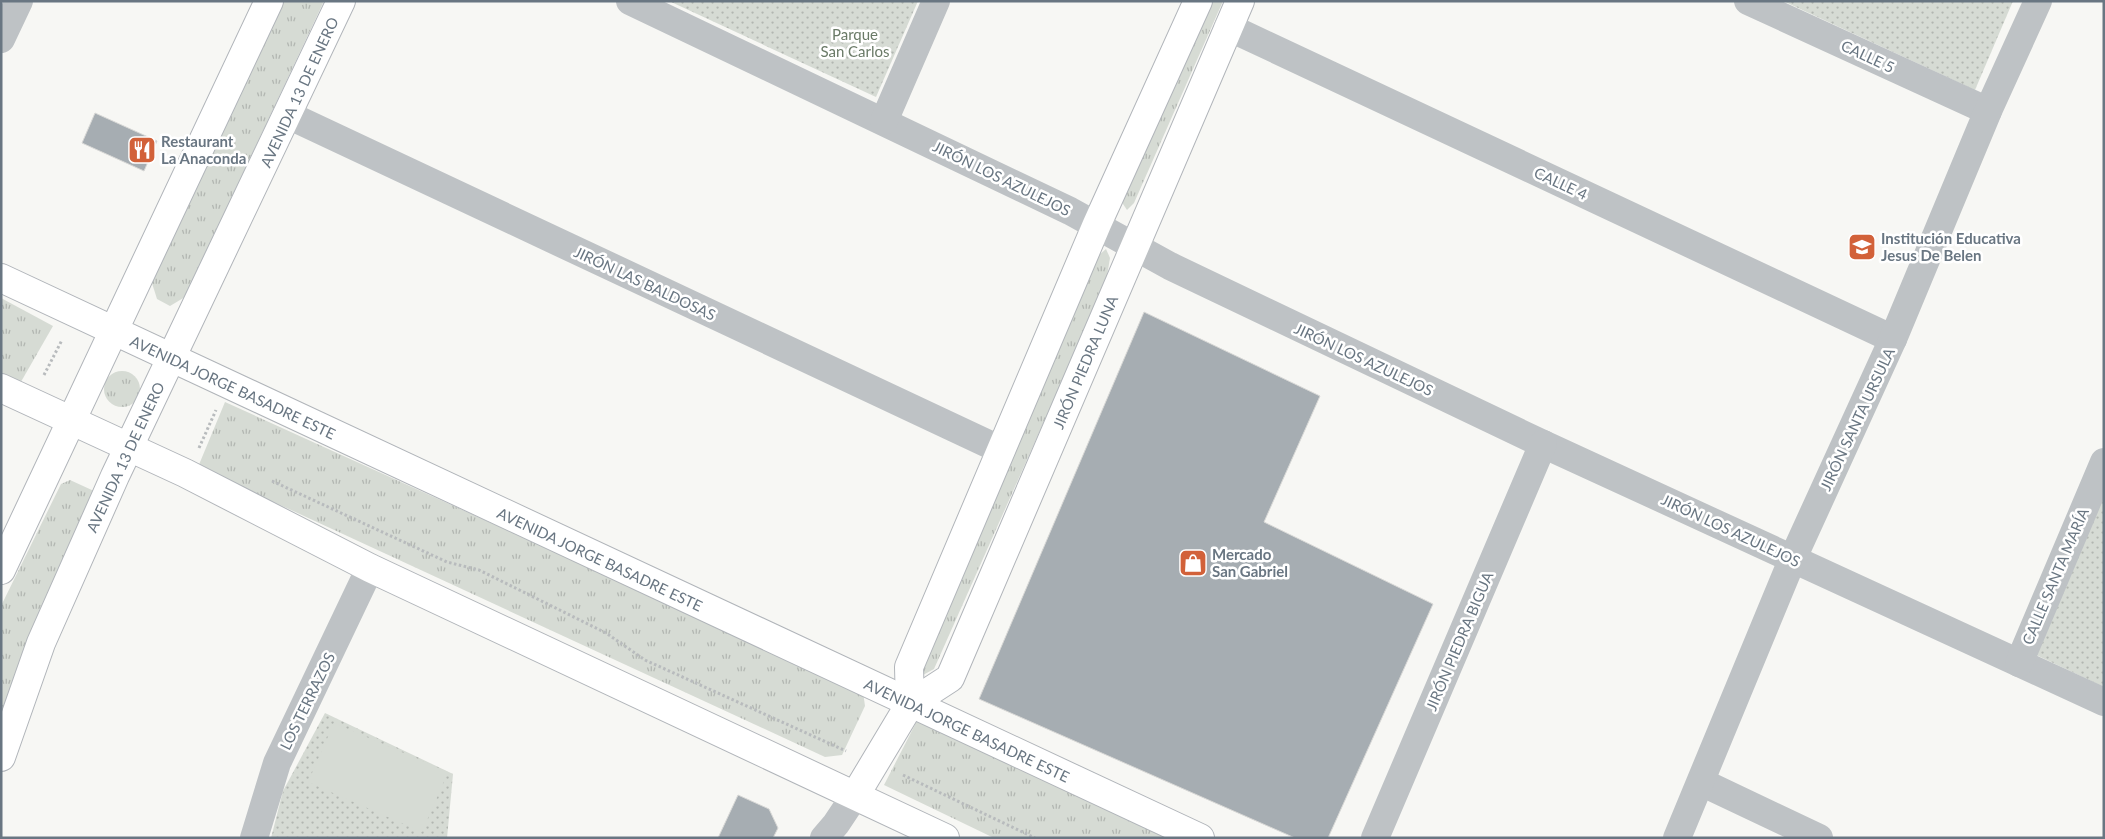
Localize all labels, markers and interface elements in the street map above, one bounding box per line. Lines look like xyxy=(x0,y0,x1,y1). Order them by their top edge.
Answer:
street label: AVENIDA 13 DE ENERO xyxy=(256,14,342,170)
park label: Parque San Carlos xyxy=(820,25,890,60)
street label: CALLE 5 xyxy=(1838,36,1898,76)
place label: Restaurant La Anaconda xyxy=(161,132,246,167)
restaurant icon: Restaurant La Anaconda xyxy=(127,135,157,165)
street label: JIRÓN LOS AZULEJOS xyxy=(930,137,1074,219)
street label: CALLE 4 xyxy=(1531,163,1591,203)
place label: Institución Educativa Jesus De Belen xyxy=(1881,229,2021,264)
school or university icon: Institución Educativa Jesus De Belen xyxy=(1847,232,1877,262)
street label: JIRÓN LAS BALDOSAS xyxy=(571,242,719,324)
street label: JIRÓN PIEDRA LUNA xyxy=(1049,292,1122,431)
street label: JIRÓN LOS AZULEJOS xyxy=(1292,319,1436,399)
street label: AVENIDA JORGE BASADRE ESTE xyxy=(127,331,339,443)
street label: JIRÓN SANTA URSULA xyxy=(1816,344,1898,493)
street label: AVENIDA 13 DE ENERO xyxy=(82,379,168,535)
street label: JIRÓN LOS AZULEJOS xyxy=(1659,490,1803,570)
street label: AVENIDA JORGE BASADRE ESTE xyxy=(494,503,706,615)
street label: CALLE SANTA MARÍA xyxy=(2018,504,2092,647)
place label: Mercado San Gabriel xyxy=(1212,545,1288,580)
shop icon: Mercado San Gabriel xyxy=(1178,548,1208,578)
street label: JIRÓN PIEDRA BIGUA xyxy=(1422,568,1497,713)
street label: LOS TERRAZOS xyxy=(276,649,338,753)
street label: AVENIDA JORGE BASADRE ESTE xyxy=(861,674,1073,786)

